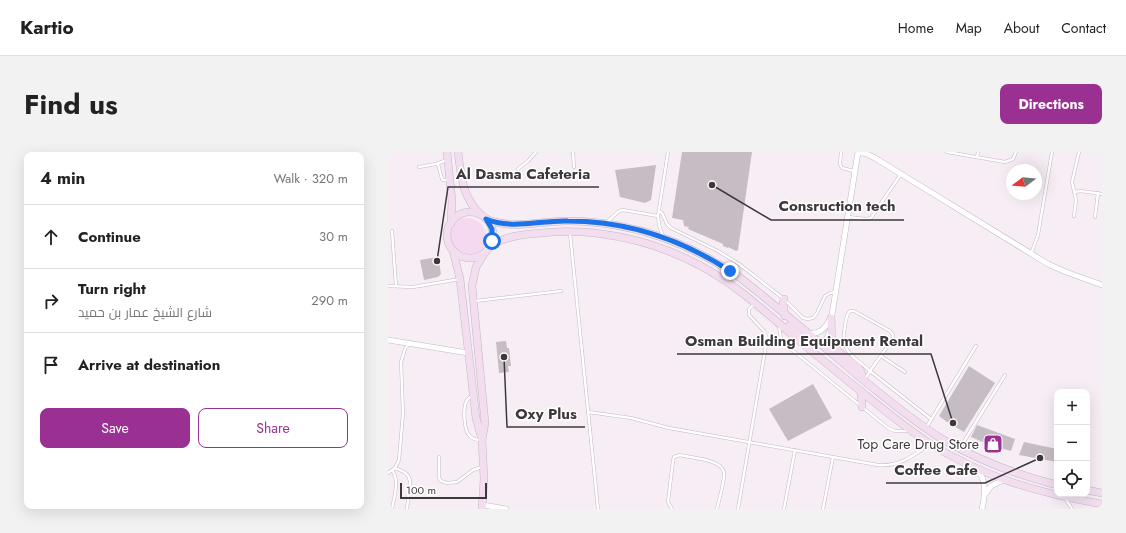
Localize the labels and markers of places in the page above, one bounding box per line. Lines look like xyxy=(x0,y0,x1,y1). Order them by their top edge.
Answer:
callout: Al Dasma Cafeteria xyxy=(448,160,599,187)
callout: Consruction tech xyxy=(771,193,904,220)
callout: Osman Building Equipment Rental xyxy=(677,327,931,354)
callout: Oxy Plus xyxy=(507,400,585,427)
shop icon: Top Care Drug Store xyxy=(982,433,1004,455)
place label: Top Care Drug Store xyxy=(857,434,979,454)
callout: Coffee Cafe xyxy=(886,456,985,483)

